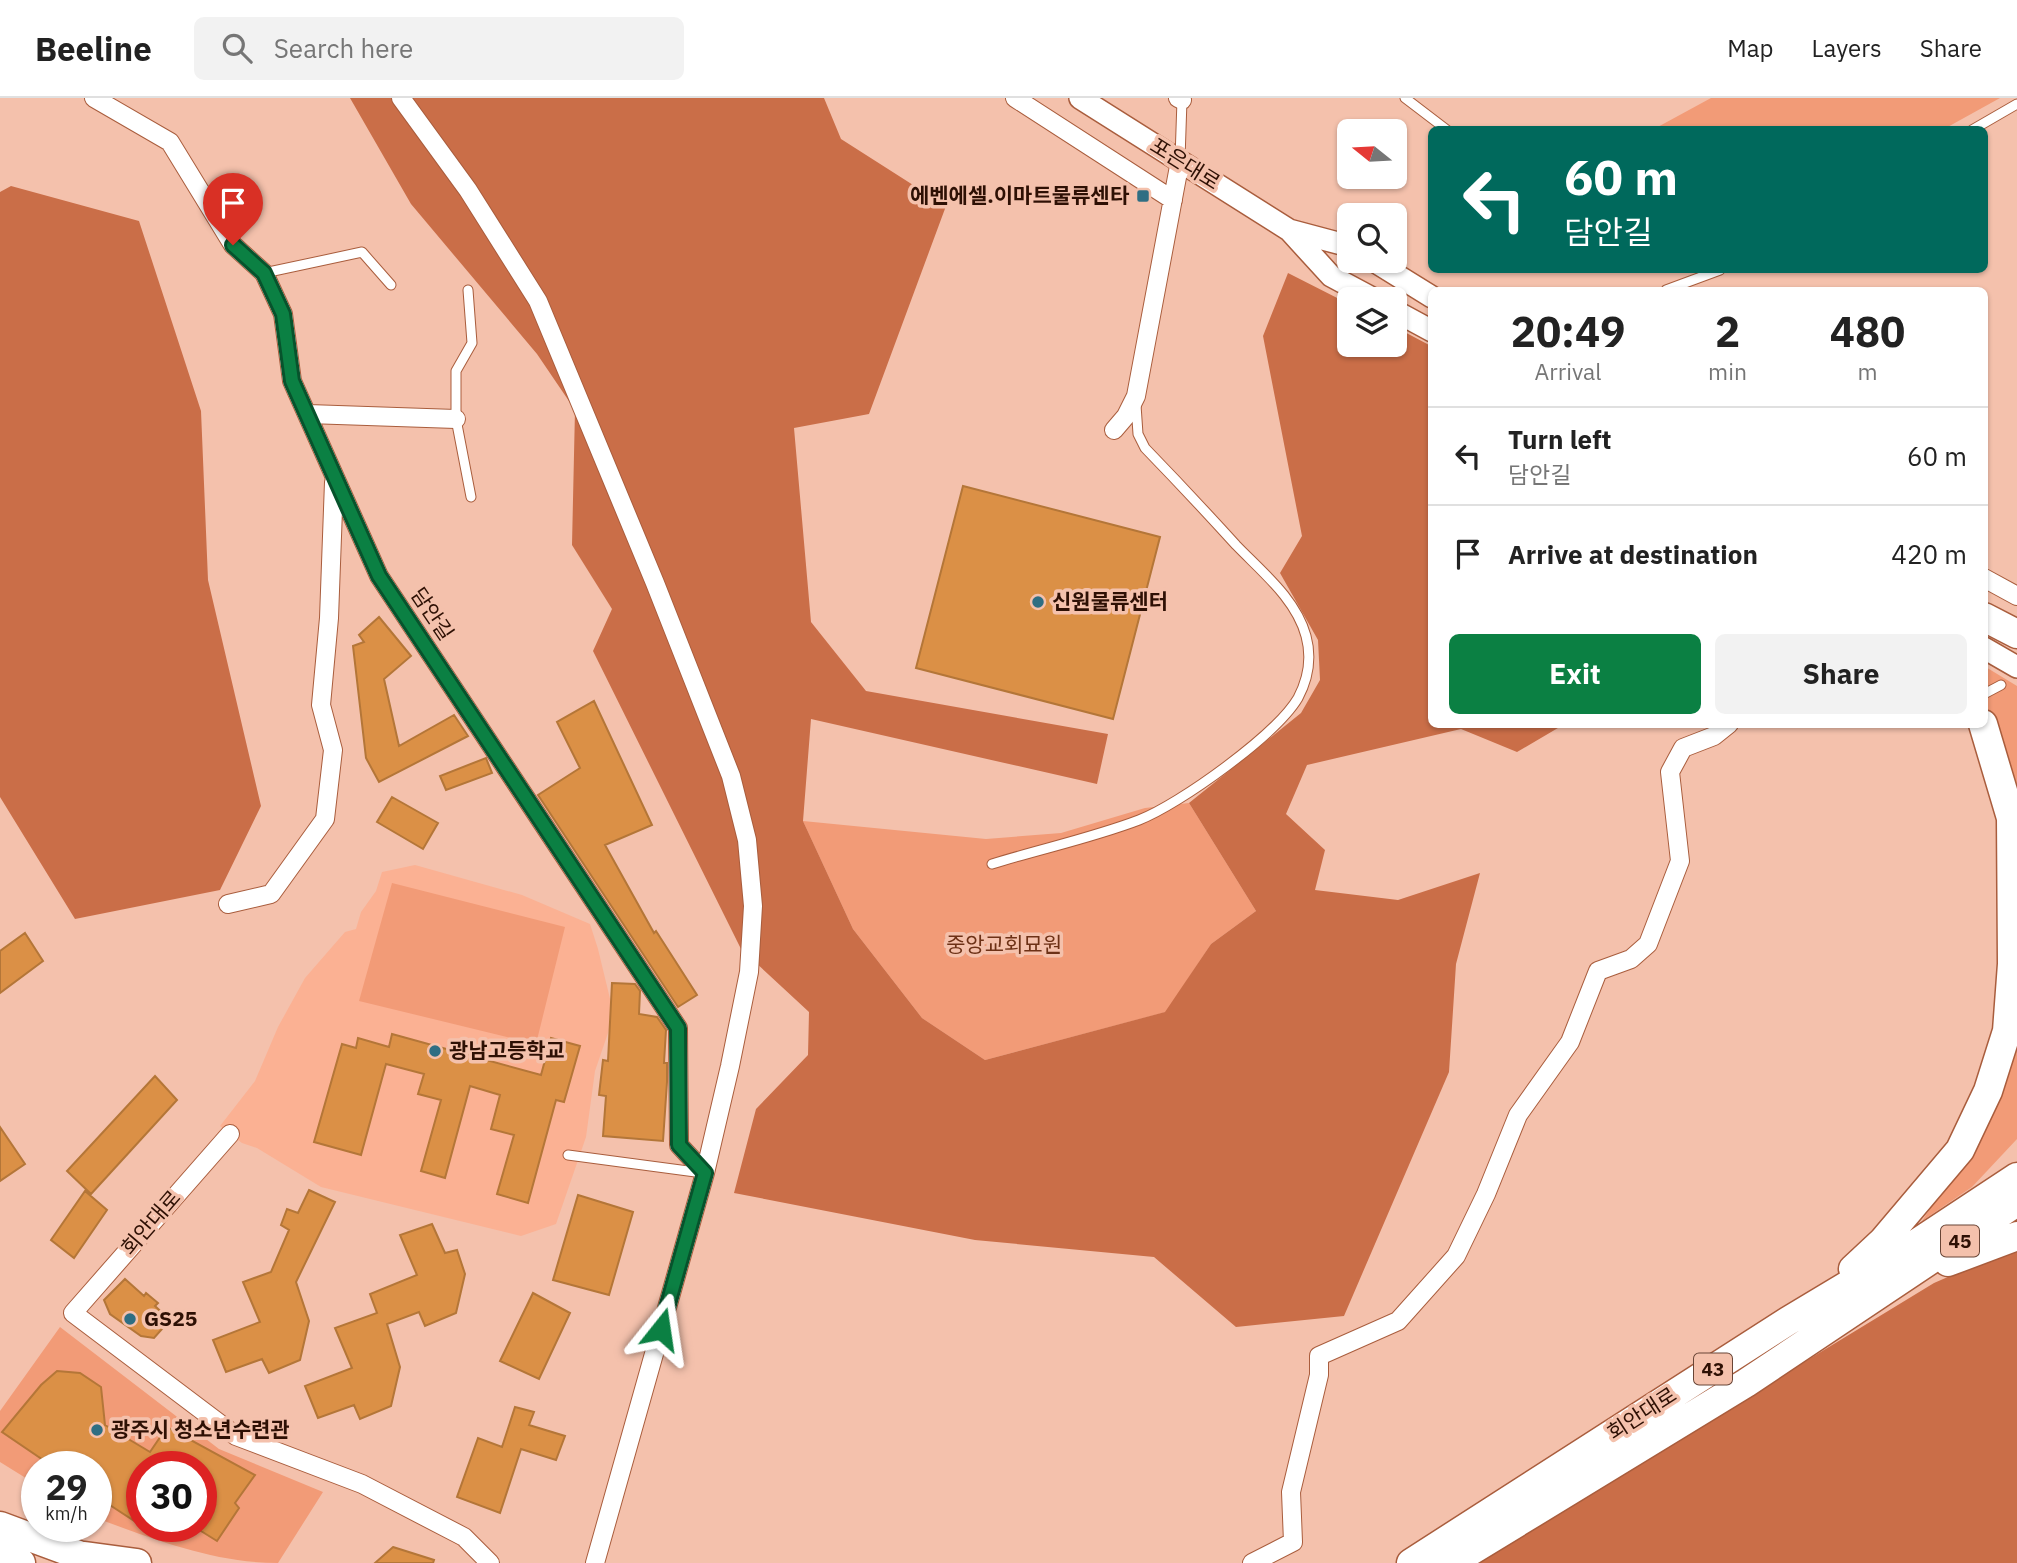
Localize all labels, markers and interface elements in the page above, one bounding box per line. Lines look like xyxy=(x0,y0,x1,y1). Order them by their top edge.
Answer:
search box xyxy=(194,17,684,80)
text: Beeline xyxy=(35,27,152,70)
icon: search xyxy=(218,29,256,67)
text: Search here xyxy=(274,31,413,65)
text: Map xyxy=(1727,32,1774,64)
text: Layers xyxy=(1812,32,1882,64)
text: Share xyxy=(1920,32,1982,64)
north arrow xyxy=(1337,119,1407,189)
map controls xyxy=(1337,119,1407,357)
street label: 포은대로 xyxy=(1145,131,1226,196)
text: 60 m xyxy=(1564,145,1678,208)
icon: left xyxy=(1449,154,1540,245)
pin xyxy=(203,173,263,245)
place label: 에벤에셀.이마트물류센타 xyxy=(910,181,1130,209)
icon: arrive xyxy=(214,184,252,222)
marker: 에벤에셀.이마트물류센타 xyxy=(1135,188,1151,204)
button: search xyxy=(1337,203,1407,273)
text: 담안길 xyxy=(1564,211,1652,253)
button: layers xyxy=(1337,287,1407,357)
text: 20:49 xyxy=(1511,304,1625,359)
text: 2 xyxy=(1715,304,1740,359)
text: 480 xyxy=(1830,304,1905,359)
text: Arrival xyxy=(1535,356,1602,386)
text: min xyxy=(1708,356,1747,386)
text: m xyxy=(1857,356,1878,386)
text: Turn left xyxy=(1508,422,1611,456)
icon: left xyxy=(1449,437,1487,475)
text: 60 m xyxy=(1907,439,1967,473)
text: 담안길 xyxy=(1508,459,1571,489)
icon: arrive xyxy=(1449,535,1487,573)
text: Arrive at destination xyxy=(1508,537,1758,571)
text: 420 m xyxy=(1891,537,1967,571)
street label: 담안길 xyxy=(405,582,461,645)
place label: 신원물류센터 xyxy=(1052,587,1168,615)
marker: 신원물류센터 xyxy=(1030,594,1046,610)
button: Exit xyxy=(1449,634,1701,714)
button: Share xyxy=(1715,634,1967,714)
park label: 중앙교회묘원 xyxy=(946,930,1062,958)
place label: 광남고등학교 xyxy=(449,1036,565,1064)
marker: 광남고등학교 xyxy=(427,1043,443,1059)
street label: 회안대로 xyxy=(114,1184,186,1261)
road number: 45 xyxy=(1941,1226,1979,1256)
position arrow xyxy=(624,1292,698,1366)
place label: GS25 xyxy=(144,1304,197,1332)
marker: GS25 xyxy=(122,1311,138,1327)
road number: 43 xyxy=(1694,1354,1732,1385)
street label: 회안대로 xyxy=(1601,1380,1681,1446)
place label: 광주시 청소년수련관 xyxy=(111,1415,290,1443)
marker: 광주시 청소년수련관 xyxy=(89,1422,105,1438)
speed limit sign: 30 xyxy=(126,1451,217,1542)
text: 29 xyxy=(45,1464,88,1510)
text: km/h xyxy=(45,1502,88,1525)

